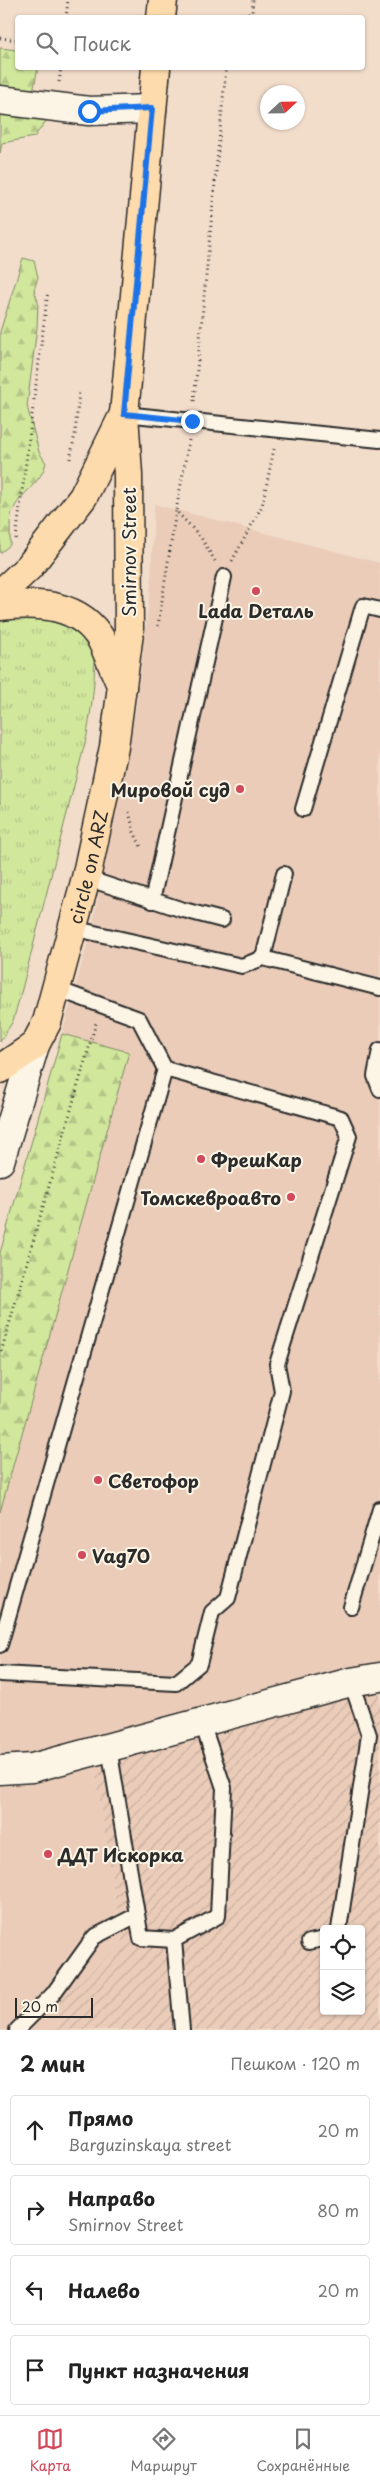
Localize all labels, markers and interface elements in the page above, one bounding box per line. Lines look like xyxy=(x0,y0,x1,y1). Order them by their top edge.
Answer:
search box xyxy=(15,15,365,70)
icon: search xyxy=(33,29,61,57)
text: Поиск xyxy=(73,29,131,57)
north arrow xyxy=(260,85,305,130)
route start xyxy=(78,100,101,123)
route end xyxy=(181,410,204,433)
street label: Smirnov Street xyxy=(115,487,142,617)
marker: Lada Dеталь xyxy=(250,585,262,597)
place label: Lada Dеталь xyxy=(198,597,314,624)
place label: Мировой суд xyxy=(111,776,230,803)
marker: Мировой суд xyxy=(234,783,246,795)
street label: circle on ARZ xyxy=(61,807,114,927)
place label: ФрешКар xyxy=(211,1146,302,1173)
marker: ФрешКар xyxy=(195,1153,207,1165)
place label: Томскевроавто xyxy=(140,1184,281,1211)
marker: Томскевроавто xyxy=(285,1191,297,1203)
place label: Светофор xyxy=(108,1467,199,1494)
marker: Светофор xyxy=(92,1474,104,1486)
place label: Vag70 xyxy=(92,1542,150,1569)
marker: Vag70 xyxy=(76,1549,88,1561)
place label: ДДТ Искорка xyxy=(57,1841,184,1868)
marker: ДДТ Искорка xyxy=(42,1848,54,1860)
map controls xyxy=(320,1925,365,2015)
button: locate xyxy=(320,1925,365,1970)
button: layers xyxy=(320,1970,365,2015)
scale bar xyxy=(15,1995,92,2018)
text: 20 m xyxy=(22,1996,58,2017)
text: 2 мин xyxy=(20,2047,85,2079)
text: Пешком · 120 m xyxy=(231,2051,360,2075)
text: Прямо xyxy=(68,2104,133,2132)
icon: ahead xyxy=(21,2116,49,2144)
text: 20 m xyxy=(318,2118,359,2142)
text: Barguzinskaya street xyxy=(68,2132,231,2156)
text: Направо xyxy=(68,2184,155,2212)
icon: right xyxy=(21,2196,49,2224)
text: 80 m xyxy=(317,2198,359,2222)
text: Smirnov Street xyxy=(68,2212,183,2236)
icon: left xyxy=(21,2276,49,2304)
text: Налево xyxy=(68,2276,140,2304)
text: 20 m xyxy=(318,2278,359,2302)
icon: arrive xyxy=(21,2356,49,2384)
text: Пункт назначения xyxy=(68,2356,249,2384)
tab: Карта xyxy=(30,2425,71,2476)
tab: Маршрут xyxy=(131,2425,197,2476)
tab: Сохранённые xyxy=(257,2425,350,2476)

